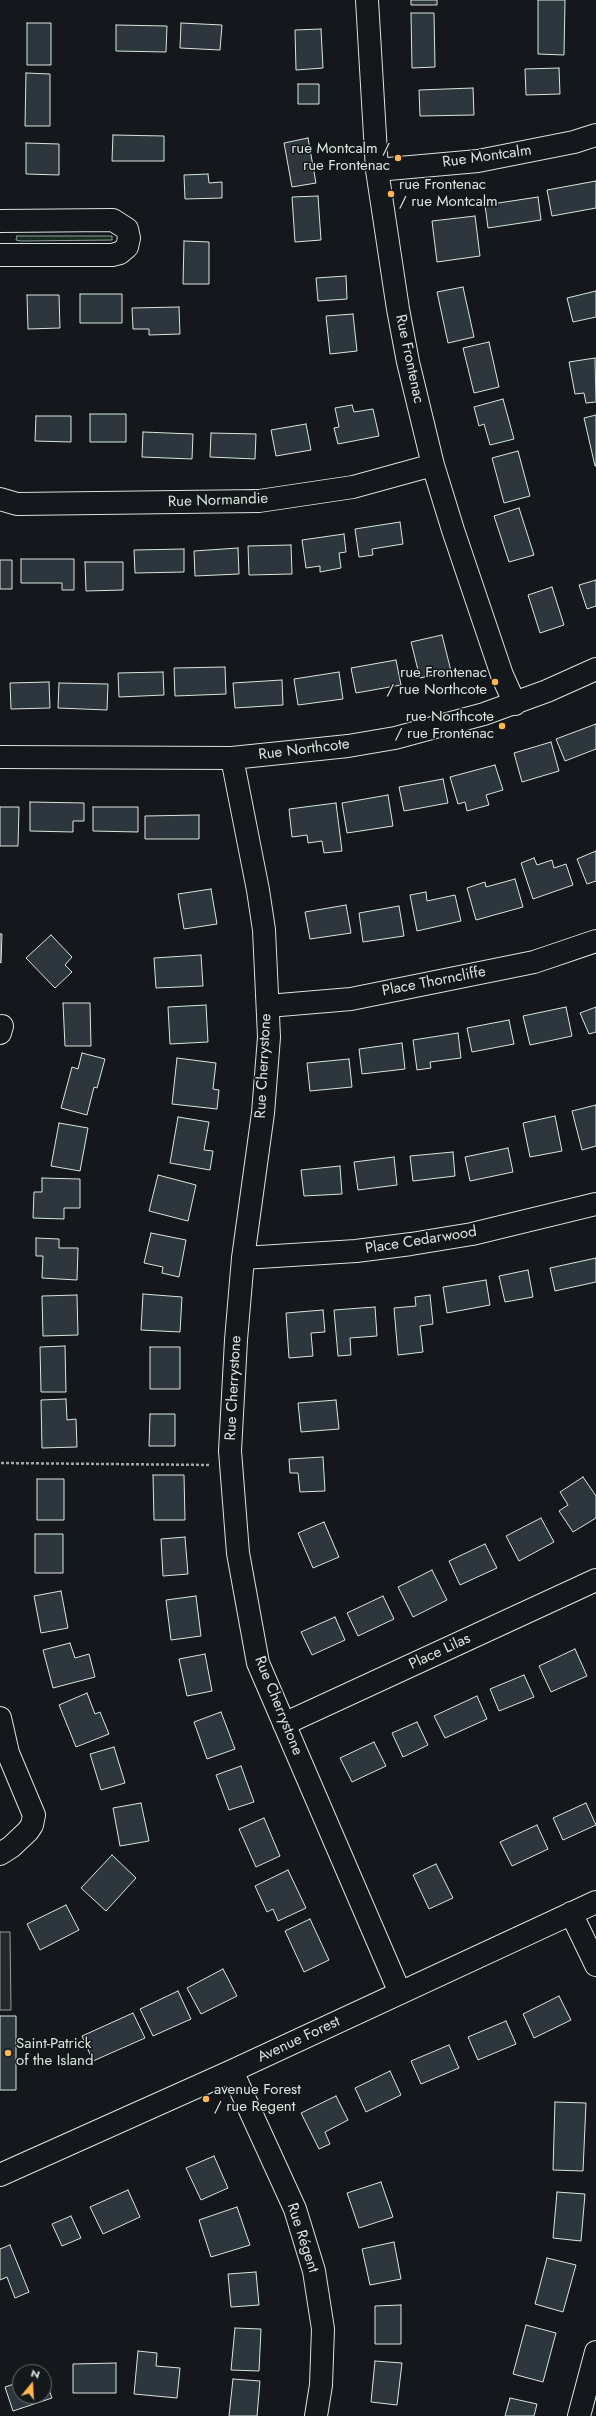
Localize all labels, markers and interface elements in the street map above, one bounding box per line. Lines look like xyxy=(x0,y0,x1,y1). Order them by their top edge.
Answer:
place label: rue Montcalm / rue Frontenac xyxy=(291,140,390,175)
street label: Rue Montcalm xyxy=(441,142,533,172)
marker: rue Montcalm / rue Frontenac xyxy=(393,153,403,163)
place label: rue Frontenac / rue Montcalm xyxy=(399,176,498,211)
marker: rue Frontenac / rue Montcalm xyxy=(386,189,396,199)
street label: Rue Frontenac xyxy=(391,313,427,405)
street label: Rue Normandie xyxy=(168,490,268,512)
place label: rue Frontenac / rue Northcote xyxy=(386,664,487,699)
marker: rue Frontenac / rue Northcote xyxy=(490,677,500,687)
place label: rue Northcote / rue Frontenac xyxy=(395,708,494,743)
marker: rue Northcote / rue Frontenac xyxy=(497,721,507,731)
street label: Rue Northcote xyxy=(257,735,351,765)
street label: Place Thorncliffe xyxy=(381,963,487,1001)
street label: Rue Cherrystone xyxy=(252,1013,276,1119)
street label: Place Cedarwood xyxy=(364,1223,478,1259)
street label: Rue Cherrystone xyxy=(222,1335,246,1441)
street label: Place Lilas xyxy=(406,1630,474,1674)
street label: Rue Cherrystone xyxy=(250,1654,306,1758)
street label: Avenue Forest xyxy=(255,2013,343,2067)
place label: Saint-Patrick of the Island xyxy=(16,2035,93,2070)
marker: Saint-Patrick of the Island xyxy=(3,2048,13,2058)
place label: avenue Forest / rue Regent xyxy=(214,2081,301,2116)
marker: avenue Forest / rue Regent xyxy=(201,2094,211,2104)
street label: Rue Régent xyxy=(282,2201,322,2275)
north arrow xyxy=(12,2364,52,2404)
text: N xyxy=(29,2365,42,2382)

